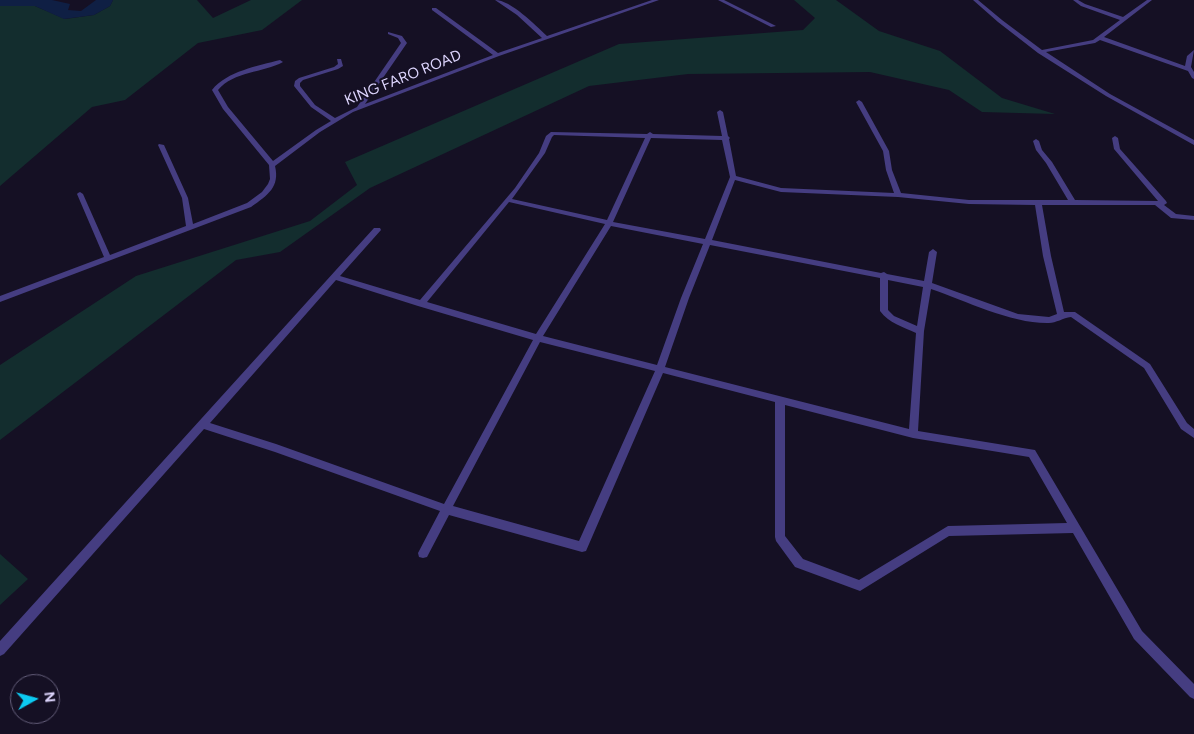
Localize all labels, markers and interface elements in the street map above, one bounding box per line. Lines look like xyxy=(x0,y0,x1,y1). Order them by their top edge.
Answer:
street label: KING FARO ROAD xyxy=(342,46,464,110)
north arrow xyxy=(10,674,60,724)
text: N xyxy=(40,691,58,704)

